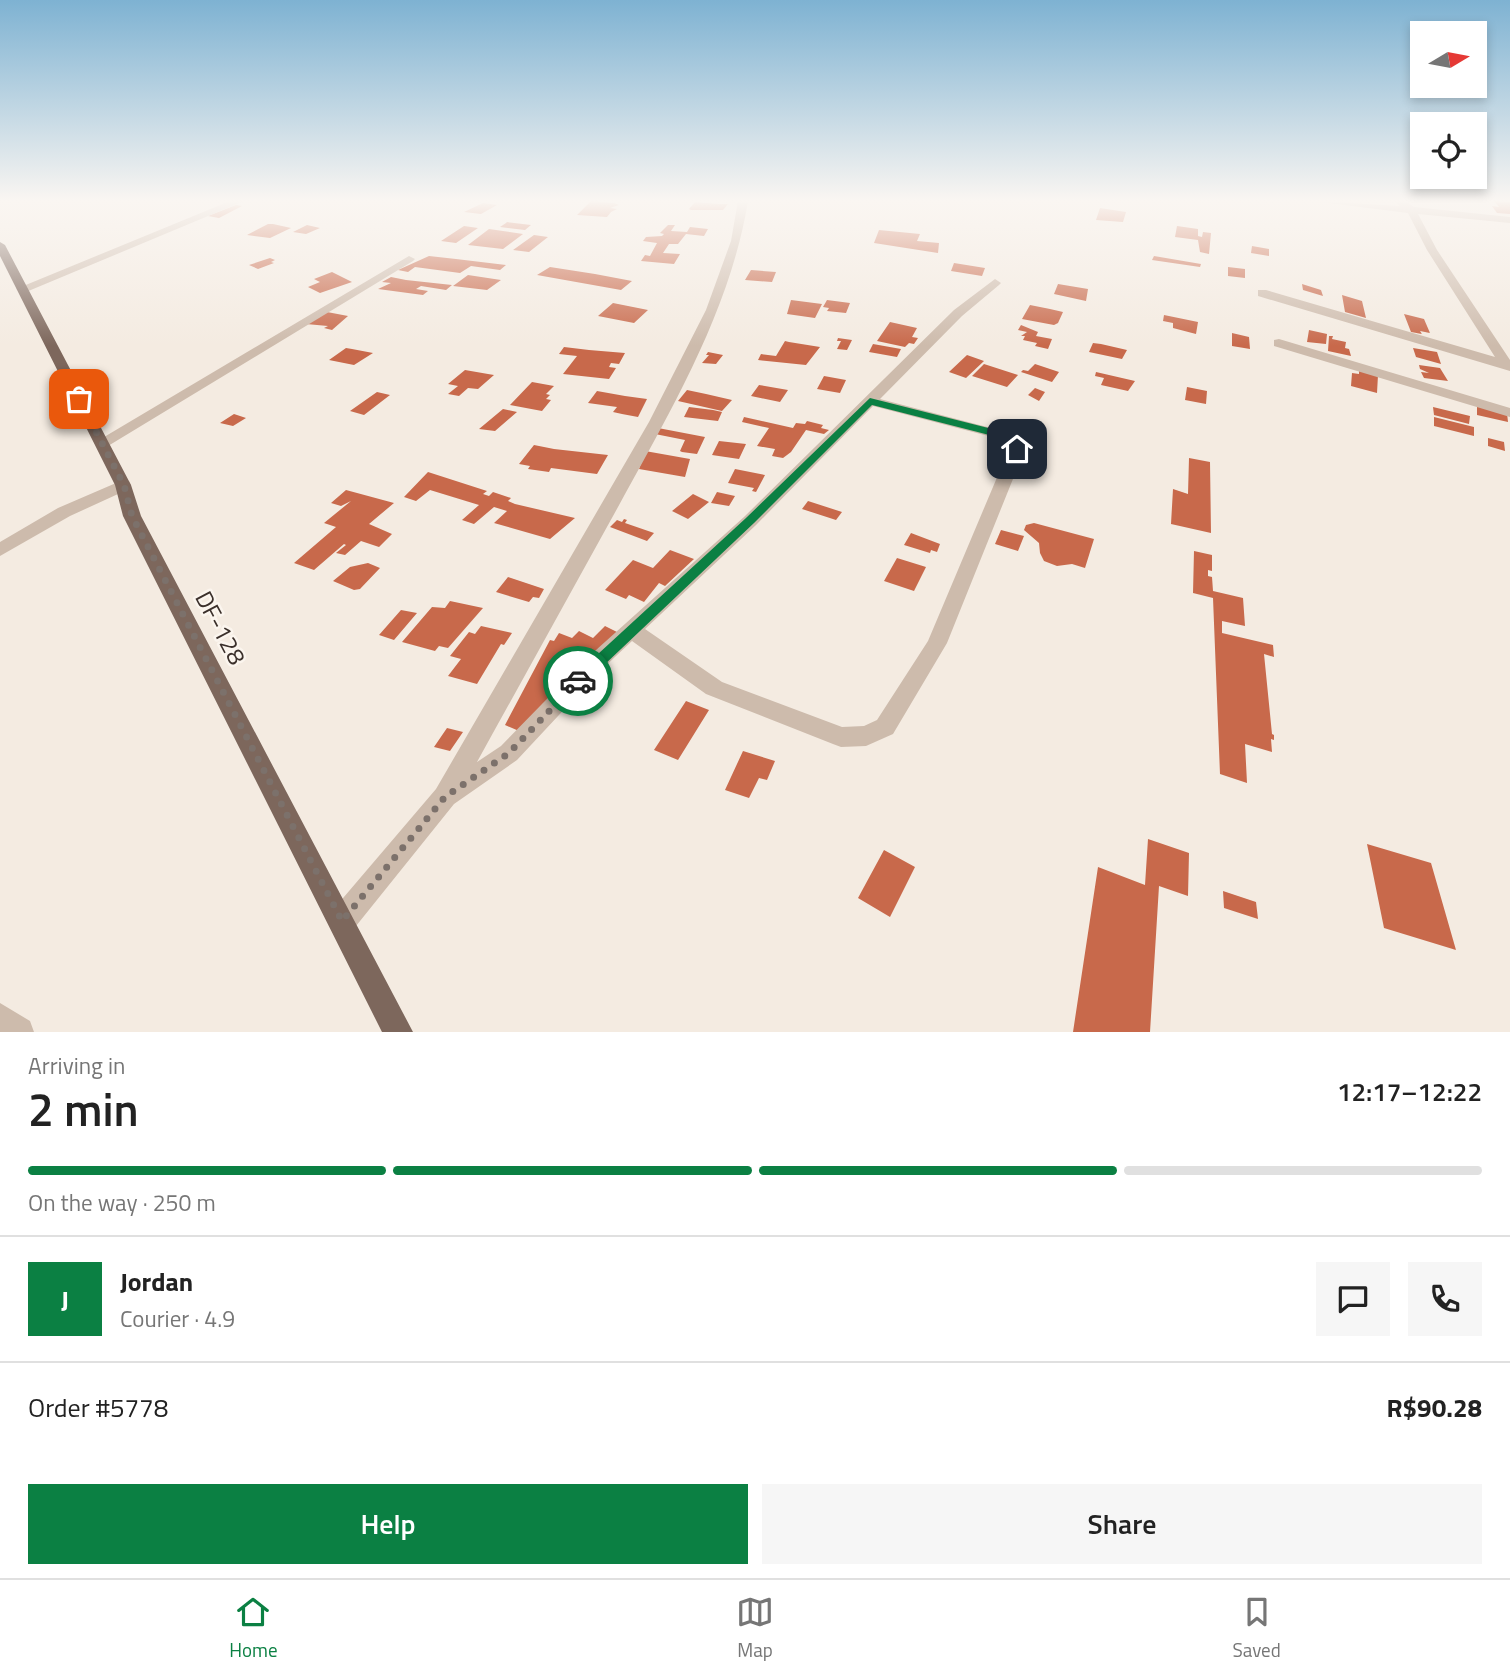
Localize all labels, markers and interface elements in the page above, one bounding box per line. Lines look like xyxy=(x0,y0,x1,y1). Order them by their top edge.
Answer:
north arrow xyxy=(1410,21,1488,98)
map controls xyxy=(1410,21,1487,189)
button: locate xyxy=(1410,112,1487,189)
pin xyxy=(49,369,109,429)
icon: bag xyxy=(60,380,98,418)
pin xyxy=(987,419,1047,479)
icon: home xyxy=(998,430,1036,468)
street label: DF-128 xyxy=(186,584,255,671)
courier xyxy=(543,646,613,716)
icon: car xyxy=(559,662,597,700)
text: Arriving in xyxy=(28,1048,125,1083)
text: 12:17–12:22 xyxy=(1337,1072,1482,1111)
text: 2 min xyxy=(28,1074,139,1144)
text: On the way · 250 m xyxy=(28,1185,216,1220)
text: Jordan xyxy=(120,1262,193,1301)
button: chat xyxy=(1316,1262,1390,1336)
button: phone xyxy=(1408,1262,1482,1336)
text: J xyxy=(61,1280,69,1319)
text: Courier · 4.9 xyxy=(120,1301,235,1336)
text: Order #5778 xyxy=(28,1388,168,1427)
text: R$90.28 xyxy=(1386,1388,1482,1427)
button: Help xyxy=(28,1484,748,1564)
button: Share xyxy=(762,1484,1482,1564)
tab: Home xyxy=(229,1593,277,1664)
tab: Map xyxy=(736,1593,774,1664)
tab: Saved xyxy=(1232,1593,1281,1664)

